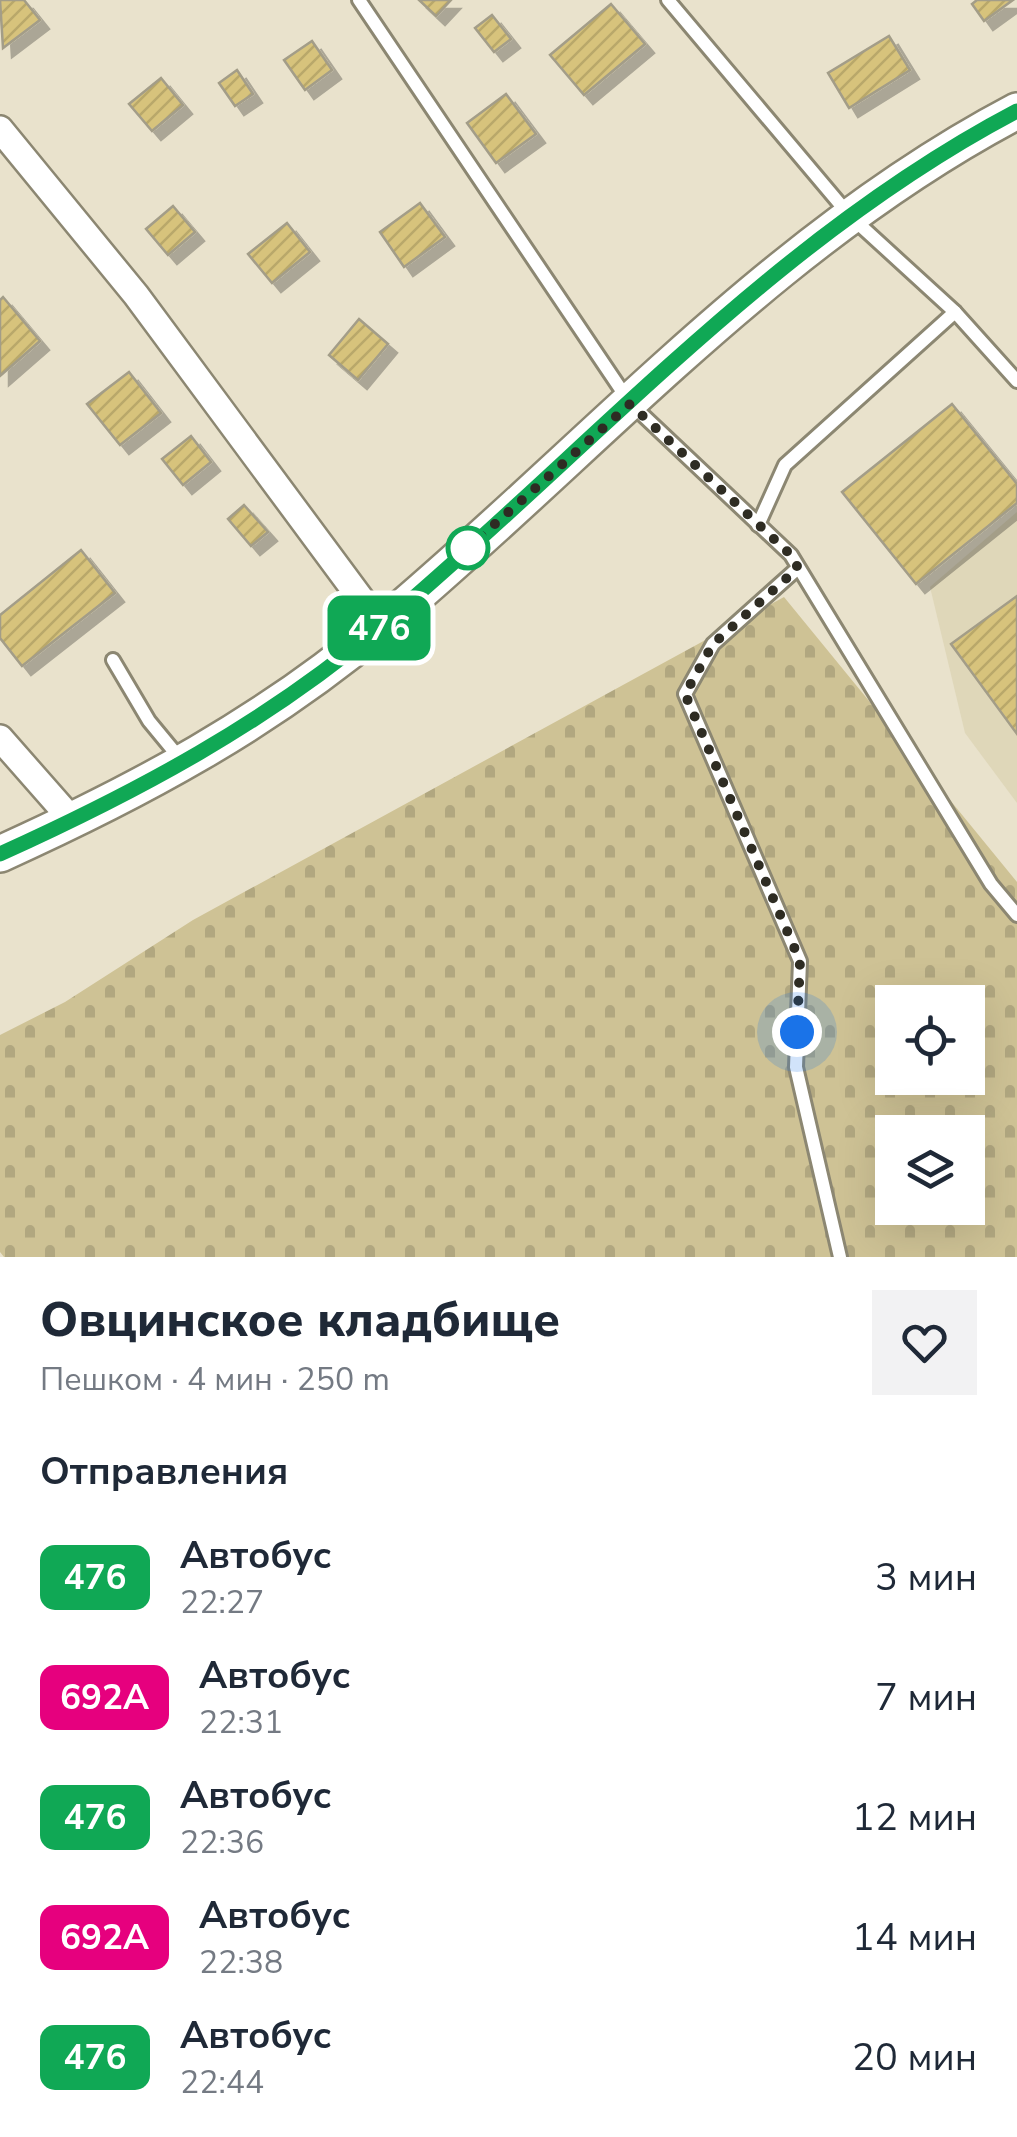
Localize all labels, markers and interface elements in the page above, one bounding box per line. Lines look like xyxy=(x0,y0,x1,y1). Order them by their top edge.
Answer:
unlabelled marker xyxy=(447,527,489,569)
line badge: 476 xyxy=(322,596,436,660)
text: 476 xyxy=(347,605,411,652)
map controls xyxy=(875,985,985,1225)
button: locate xyxy=(875,985,985,1095)
your location xyxy=(772,1007,822,1057)
button: layers xyxy=(875,1115,985,1225)
text: Овцинское кладбище xyxy=(40,1287,560,1353)
button: heart xyxy=(872,1290,977,1395)
text: Пешком · 4 мин · 250 m xyxy=(40,1358,390,1401)
text: Отправления xyxy=(40,1446,288,1497)
text: Автобус xyxy=(180,1530,331,1581)
text: 3 мин xyxy=(875,1552,977,1603)
text: 476 xyxy=(63,1554,127,1601)
text: 22:27 xyxy=(180,1581,264,1624)
text: Автобус xyxy=(199,1650,350,1701)
text: 7 мин xyxy=(875,1672,977,1723)
text: 692А xyxy=(60,1674,149,1721)
text: 22:31 xyxy=(199,1701,283,1744)
text: Автобус xyxy=(180,1770,331,1821)
text: 12 мин xyxy=(852,1792,977,1843)
text: 476 xyxy=(63,1794,127,1841)
text: 22:36 xyxy=(180,1821,264,1864)
text: Автобус xyxy=(199,1890,350,1941)
text: 14 мин xyxy=(852,1912,977,1963)
text: 692А xyxy=(60,1914,149,1961)
text: 22:38 xyxy=(199,1941,283,1984)
text: Автобус xyxy=(180,2010,331,2061)
text: 20 мин xyxy=(852,2032,977,2083)
text: 476 xyxy=(63,2034,127,2081)
text: 22:44 xyxy=(180,2061,264,2104)

